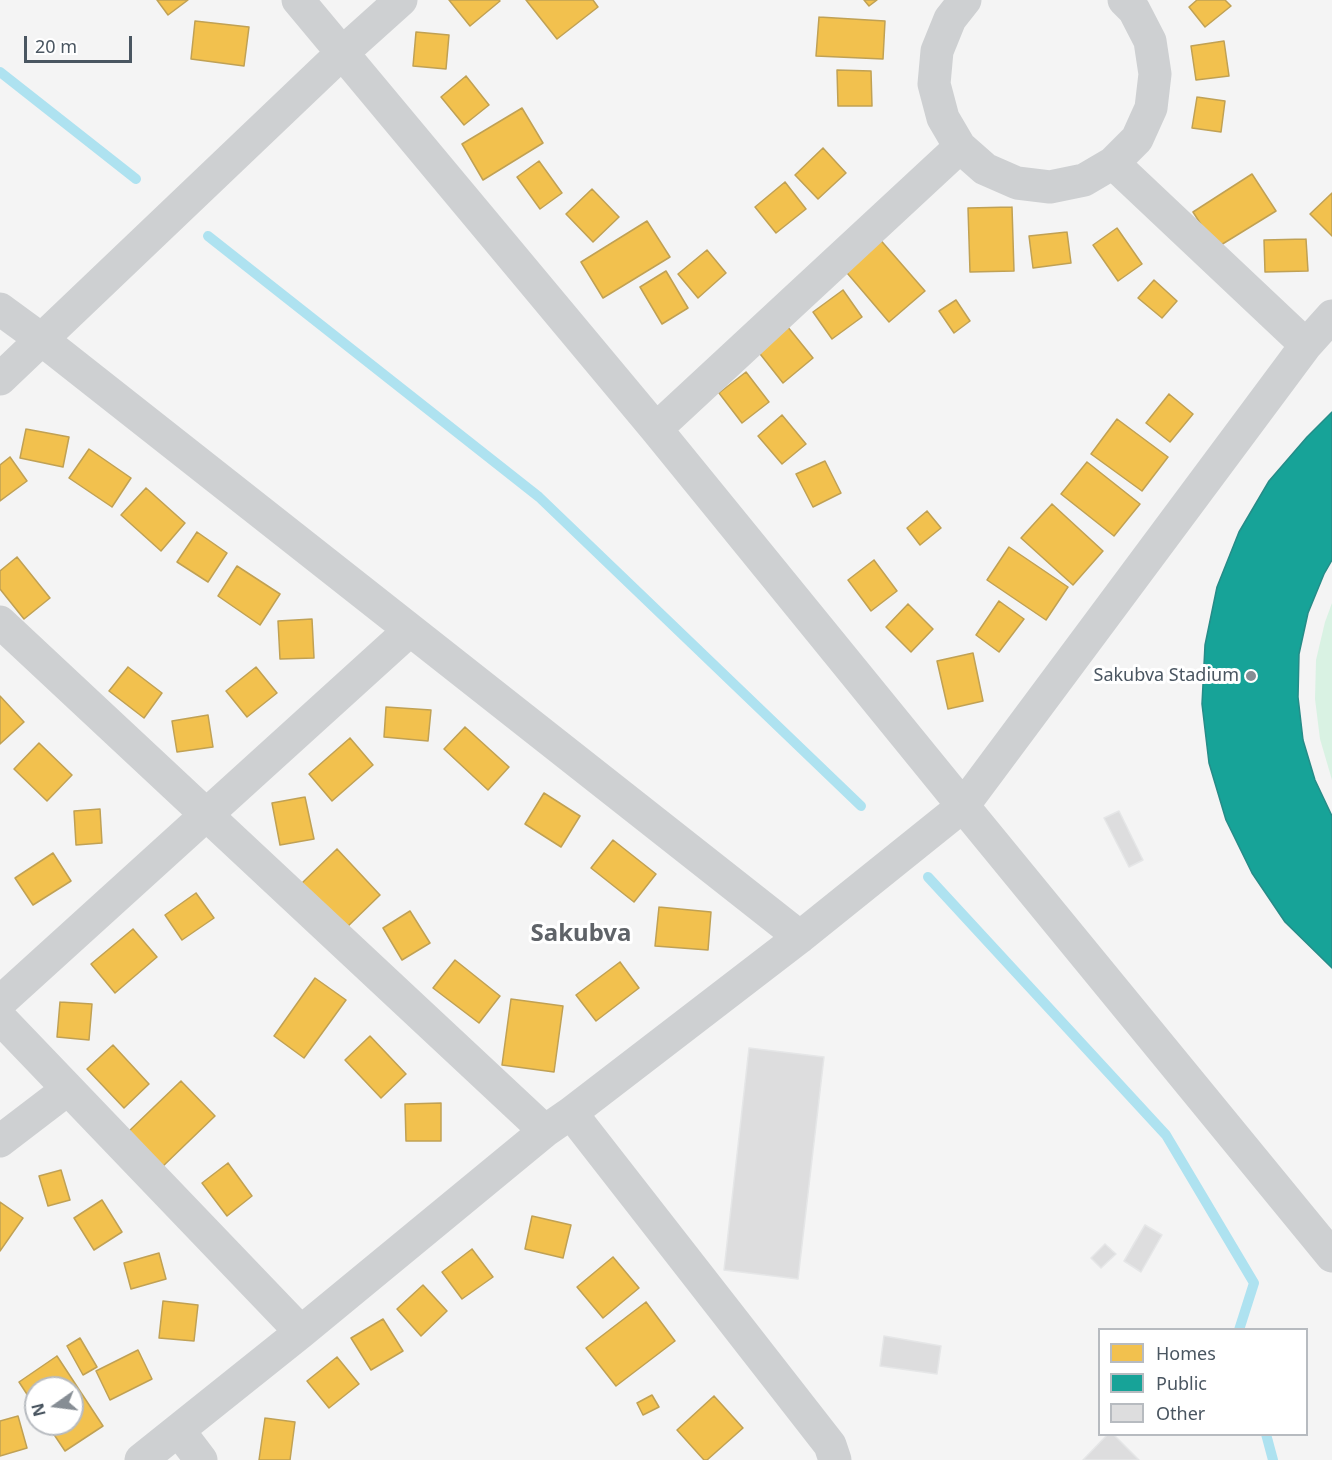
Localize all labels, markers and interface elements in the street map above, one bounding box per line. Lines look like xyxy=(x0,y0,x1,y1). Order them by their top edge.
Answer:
scale bar xyxy=(27,24,135,62)
text: 20 m xyxy=(35,34,77,58)
place label: Sakubva Stadium xyxy=(1094,665,1239,687)
marker: Sakubva Stadium xyxy=(1244,669,1258,683)
district label: Sakubva xyxy=(531,920,631,948)
legend xyxy=(1098,1328,1308,1436)
text: Homes xyxy=(1156,1341,1216,1365)
text: Public xyxy=(1156,1371,1207,1395)
north arrow xyxy=(24,1376,84,1436)
text: N xyxy=(26,1401,51,1419)
text: Other xyxy=(1156,1401,1205,1425)

